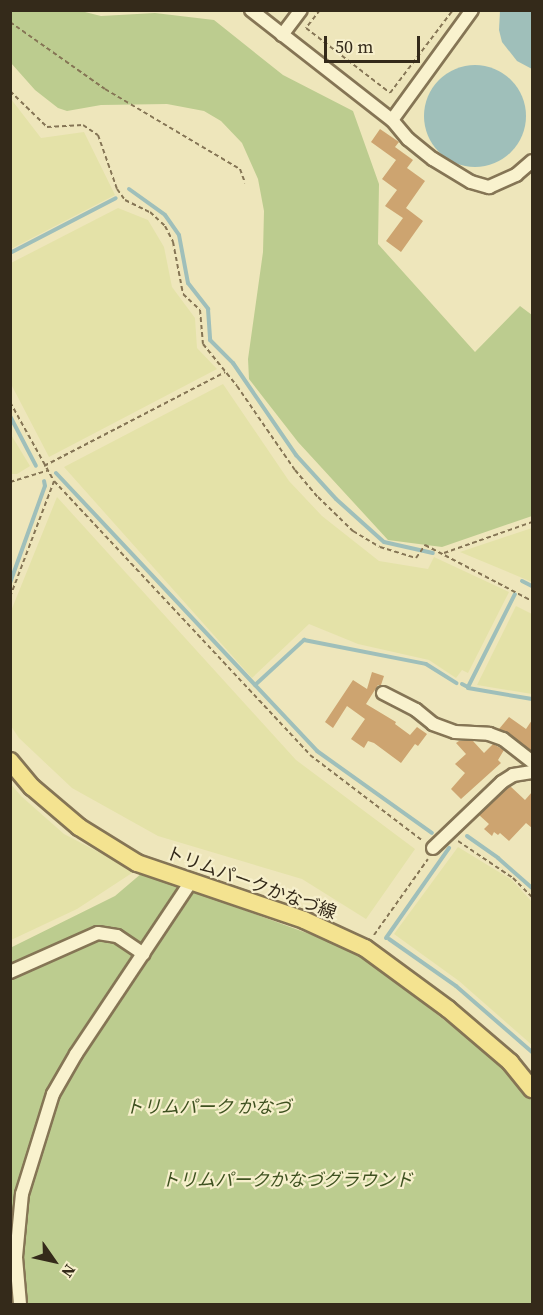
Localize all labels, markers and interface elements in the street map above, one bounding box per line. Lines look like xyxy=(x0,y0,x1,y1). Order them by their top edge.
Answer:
scale bar xyxy=(327,24,423,62)
text: 50 m xyxy=(335,34,373,59)
street label: トリムパークかなづ線 xyxy=(163,842,339,924)
park label: トリムパーク かなづ xyxy=(125,1096,291,1118)
park label: トリムパークかなづグラウンド xyxy=(161,1169,413,1191)
north arrow xyxy=(24,1231,84,1291)
text: N xyxy=(57,1260,81,1282)

